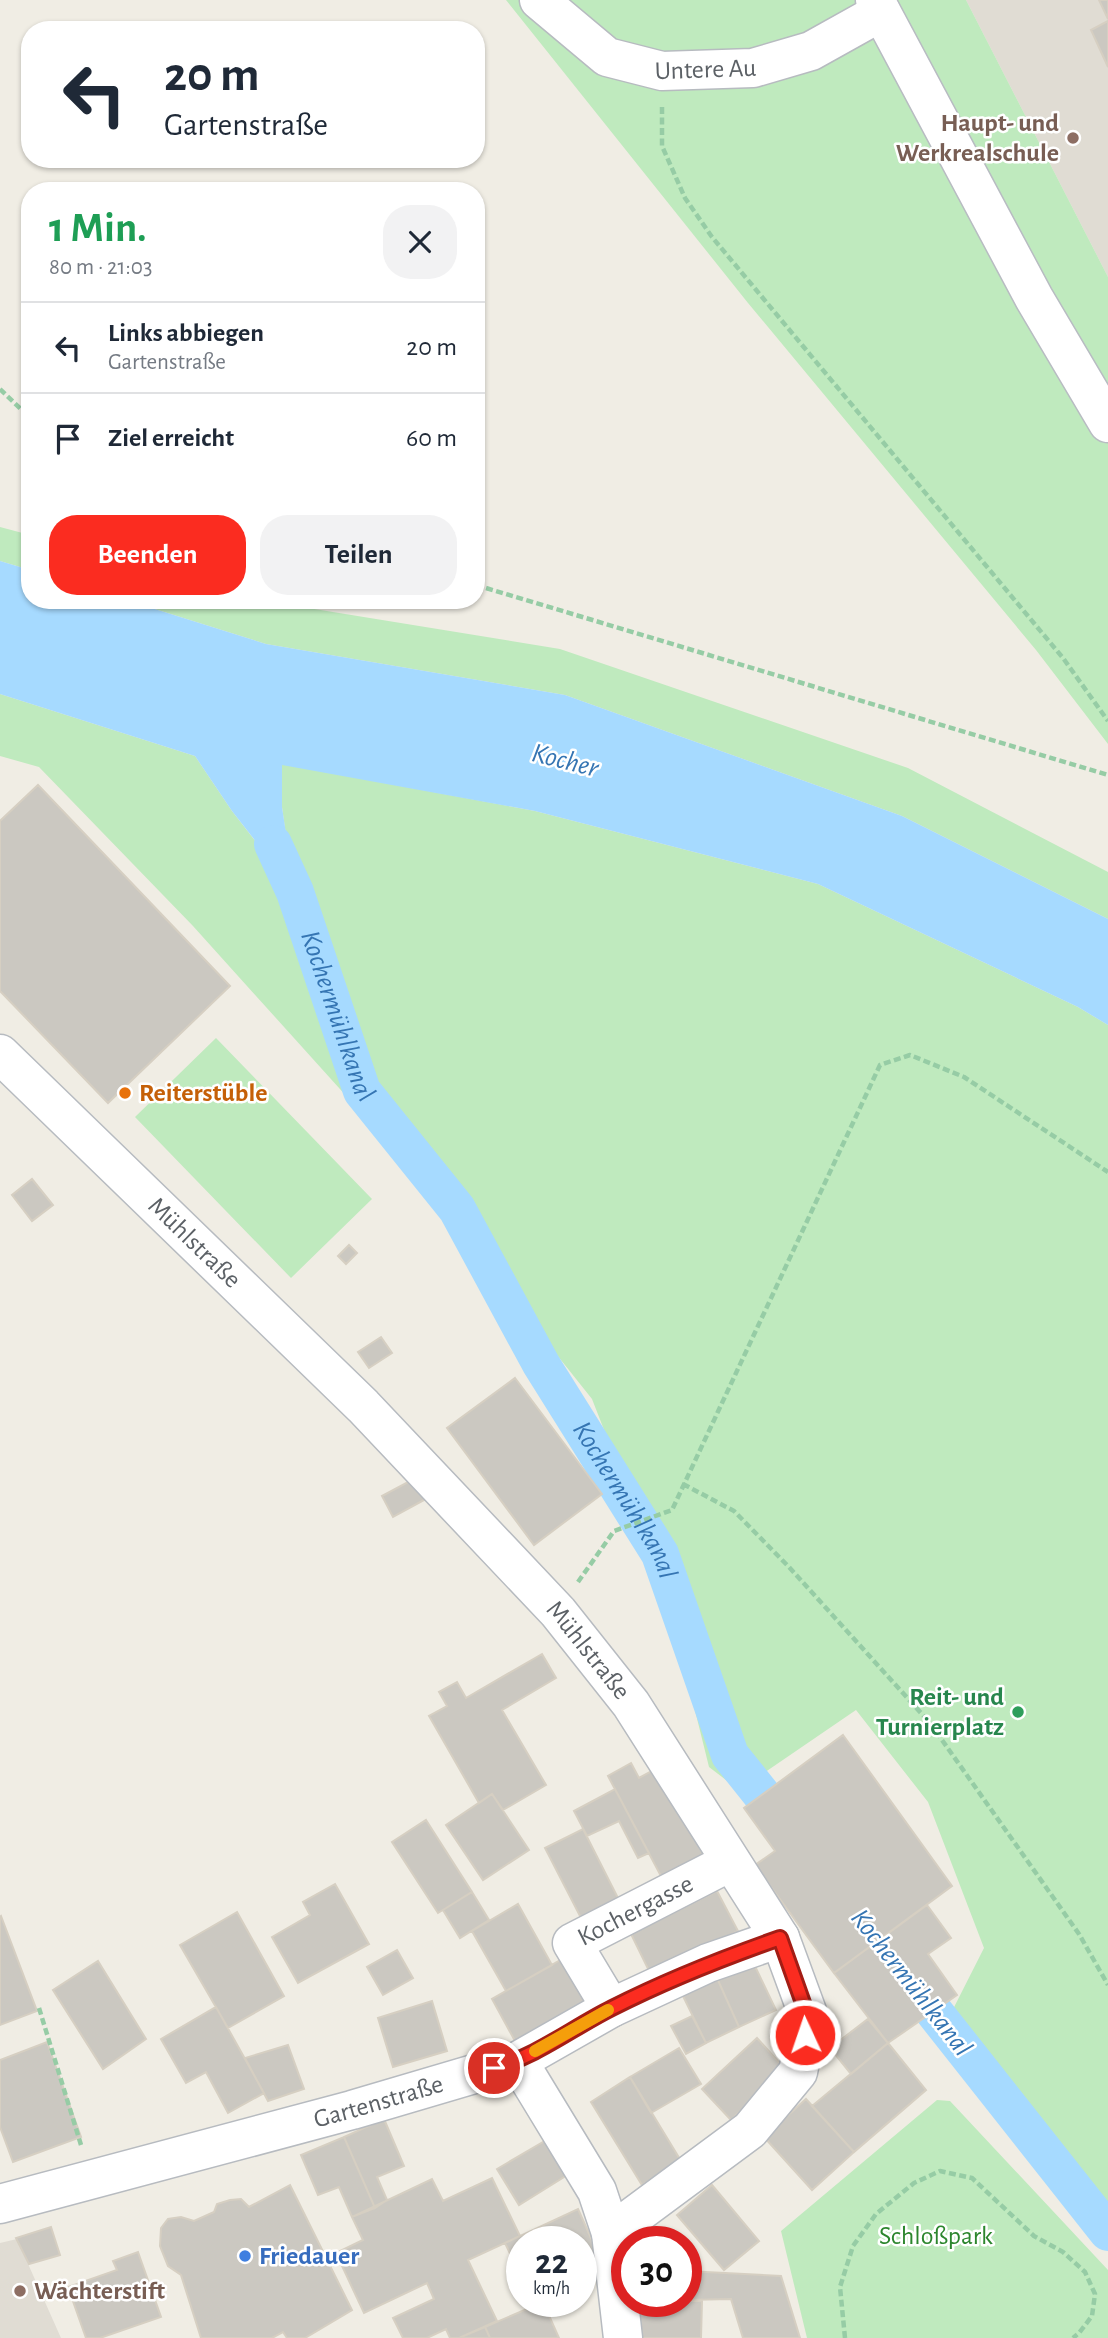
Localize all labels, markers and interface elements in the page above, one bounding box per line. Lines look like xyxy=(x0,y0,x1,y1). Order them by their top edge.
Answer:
icon: left xyxy=(49,49,140,140)
text: 20 m xyxy=(164,51,260,100)
street label: Untere Au xyxy=(654,55,757,84)
text: Gartenstraße xyxy=(164,109,328,141)
place label: Haupt- und Werkrealschule xyxy=(896,110,1059,166)
marker: Haupt- und Werkrealschule xyxy=(1065,130,1081,146)
button: close xyxy=(383,205,457,279)
text: 1 Min. xyxy=(49,207,147,249)
text: 80 m · 21:03 xyxy=(49,256,152,279)
text: Links abbiegen xyxy=(108,320,264,346)
icon: left xyxy=(49,329,87,367)
text: 20 m xyxy=(406,334,457,360)
text: Gartenstraße xyxy=(108,351,226,374)
icon: arrive xyxy=(49,420,87,458)
text: Ziel erreicht xyxy=(108,425,234,451)
text: 60 m xyxy=(406,425,457,451)
button: Beenden xyxy=(49,515,246,595)
button: Teilen xyxy=(260,515,457,595)
water label: Kocher xyxy=(529,739,602,783)
water label: Kochermühlkanal xyxy=(295,927,379,1108)
place label: Reiterstüble xyxy=(139,1080,268,1106)
marker: Reiterstüble xyxy=(117,1085,133,1101)
street label: Mühlstraße xyxy=(143,1192,246,1293)
water label: Kochermühlkanal xyxy=(567,1417,682,1583)
street label: Mühlstraße xyxy=(542,1596,635,1704)
place label: Reit- und Turnierplatz xyxy=(876,1684,1004,1740)
marker: Reit- und Turnierplatz xyxy=(1010,1704,1026,1720)
street label: Kochergasse xyxy=(573,1870,697,1951)
water label: Kochermühlkanal xyxy=(845,1904,977,2062)
position arrow xyxy=(768,1998,842,2072)
pin xyxy=(464,2038,524,2098)
icon: arrive xyxy=(475,2049,513,2087)
street label: Gartenstraße xyxy=(311,2071,446,2133)
park label: Schloßpark xyxy=(879,2223,993,2249)
speed limit sign: 30 xyxy=(611,2226,702,2317)
place label: Friedauer xyxy=(259,2243,359,2269)
text: 22 xyxy=(535,2245,568,2280)
marker: Friedauer xyxy=(237,2248,253,2264)
place label: Wächterstift xyxy=(34,2278,165,2304)
text: km/h xyxy=(533,2280,570,2298)
marker: Wächterstift xyxy=(12,2283,28,2299)

